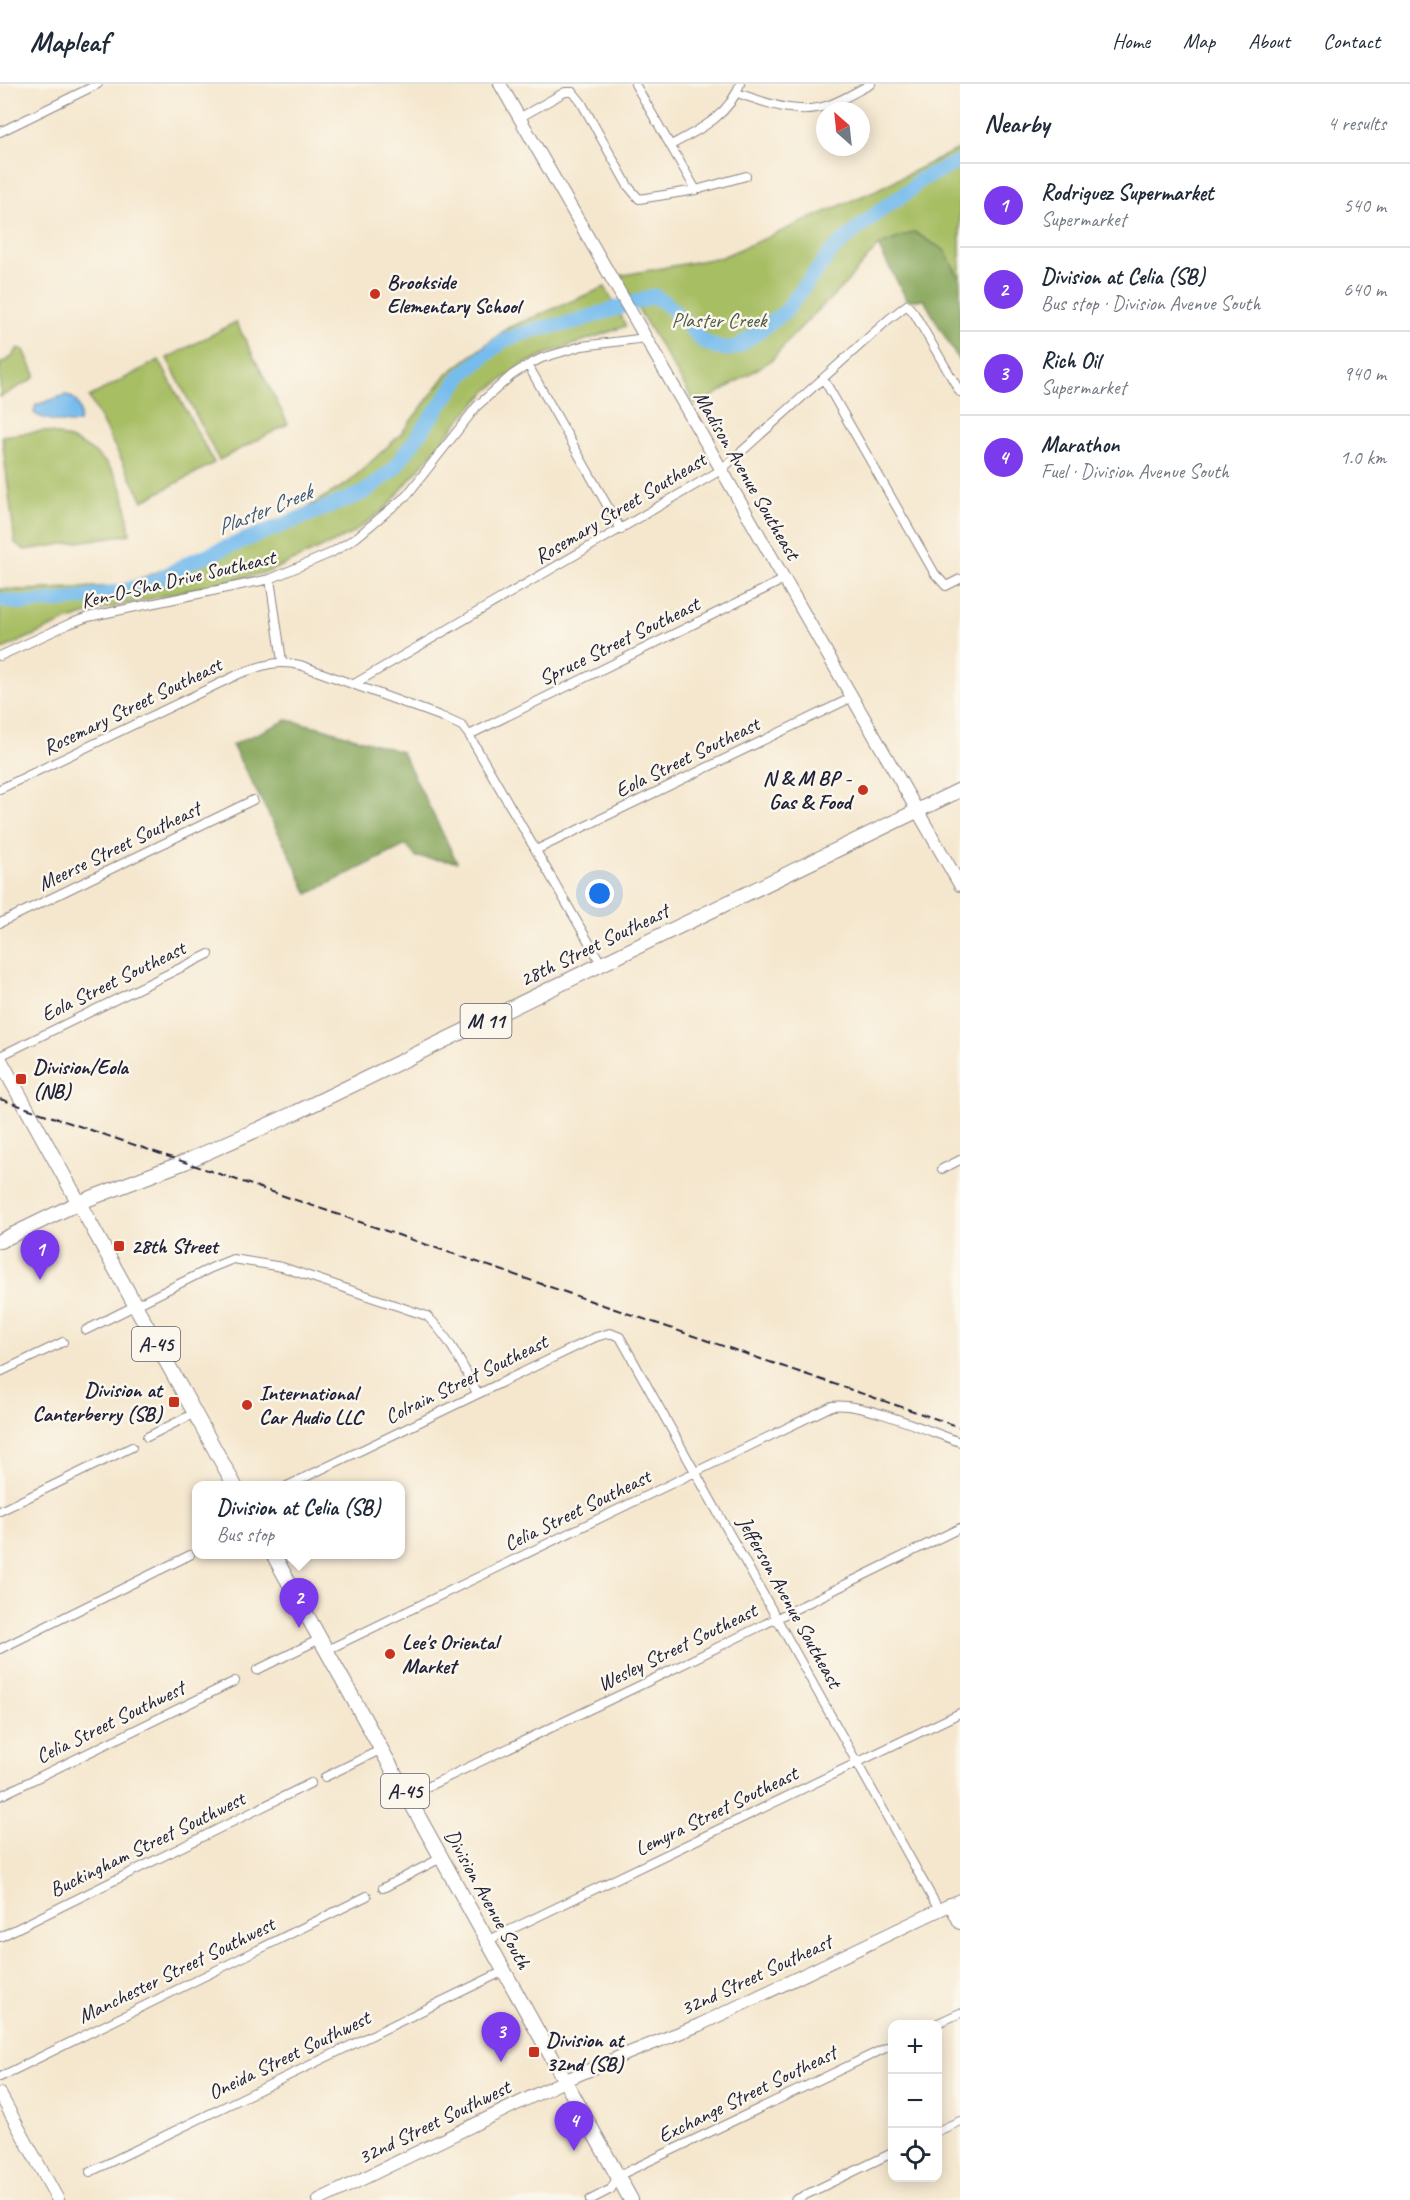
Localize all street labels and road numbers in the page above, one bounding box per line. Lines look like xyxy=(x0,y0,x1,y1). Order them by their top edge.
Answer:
street label: Madison Avenue Southeast xyxy=(688,386,807,566)
street label: Rosemary Street Southeast xyxy=(529,445,712,570)
street label: Ken-O-Sha Drive Southeast xyxy=(78,544,280,614)
street label: Spruce Street Southeast xyxy=(535,590,705,691)
street label: Rosemary Street Southeast xyxy=(38,651,227,761)
street label: Eola Street Southeast xyxy=(611,710,765,803)
street label: Meerse Street Southeast xyxy=(34,794,207,897)
street label: 28th Street Southeast xyxy=(515,896,675,992)
street label: Eola Street Southeast xyxy=(37,934,191,1027)
road number: M 11 xyxy=(460,1004,512,1038)
road number: A-45 xyxy=(132,1327,180,1361)
street label: Colrain Street Southeast xyxy=(381,1328,553,1430)
street label: Celia Street Southeast xyxy=(499,1462,656,1557)
street label: Jefferson Avenue Southeast xyxy=(732,1511,849,1694)
street label: Wesley Street Southeast xyxy=(593,1596,763,1697)
street label: Celia Street Southwest xyxy=(31,1673,191,1769)
street label: Lemyra Street Southeast xyxy=(630,1759,803,1862)
road number: A-45 xyxy=(381,1774,429,1808)
street label: Buckingham Street Southwest xyxy=(45,1784,251,1903)
street label: Division Avenue South xyxy=(439,1825,538,1975)
street label: Manchester Street Southwest xyxy=(73,1910,280,2029)
street label: 32nd Street Southeast xyxy=(676,1927,838,2021)
street label: Oneida Street Southwest xyxy=(204,2004,376,2105)
street label: Exchange Street Southeast xyxy=(654,2038,843,2148)
street label: 32nd Street Southwest xyxy=(354,2073,516,2170)

